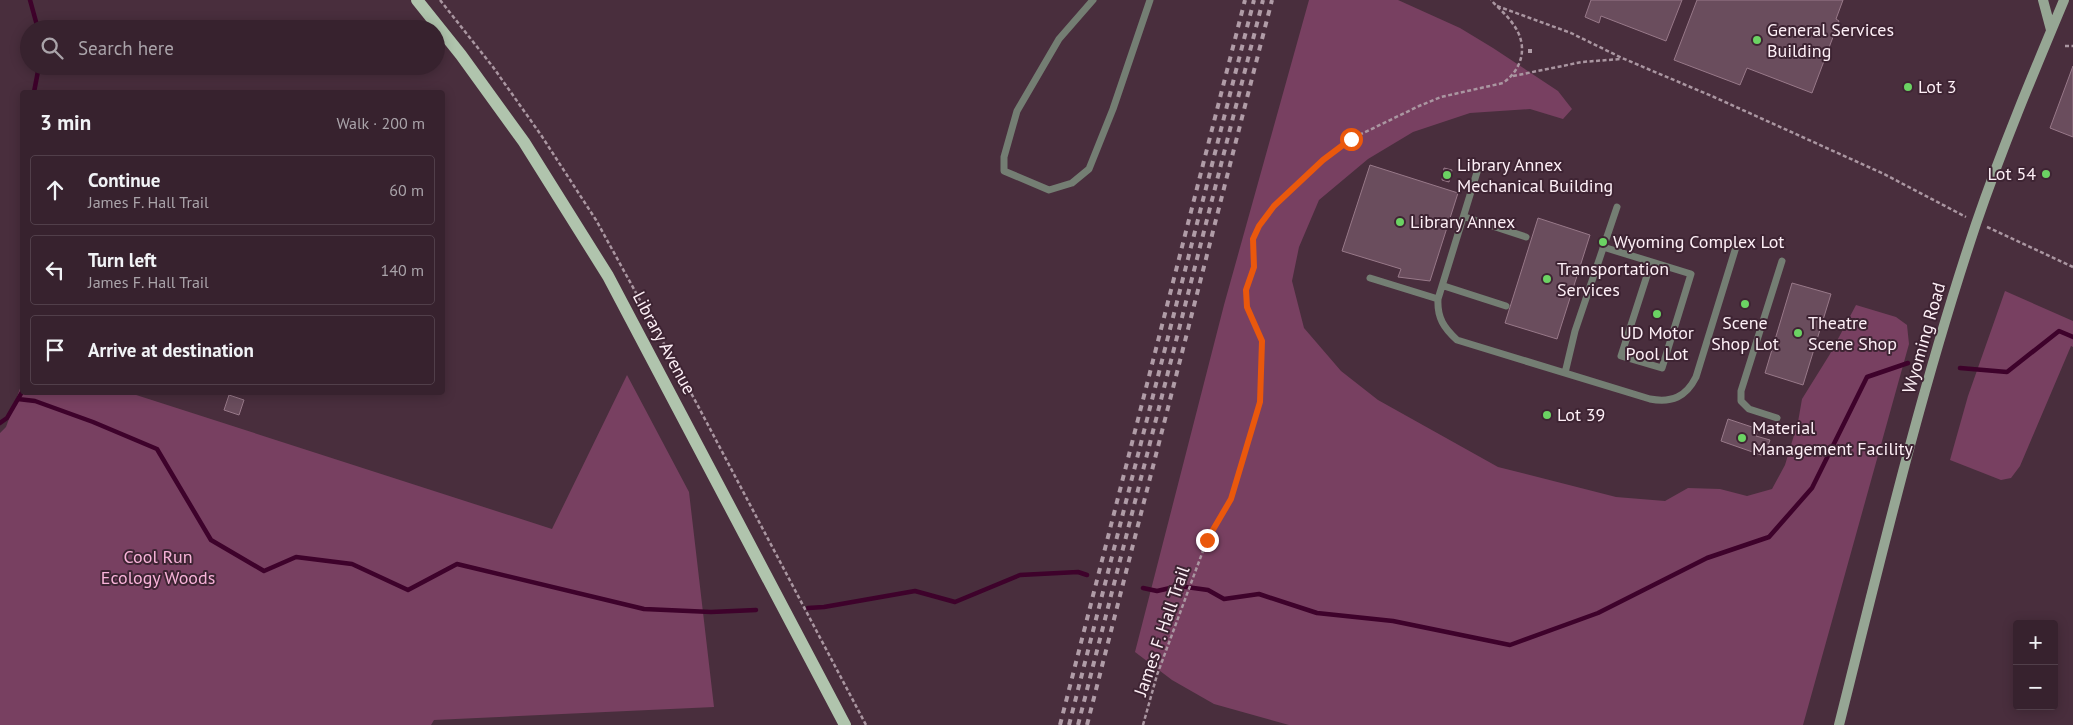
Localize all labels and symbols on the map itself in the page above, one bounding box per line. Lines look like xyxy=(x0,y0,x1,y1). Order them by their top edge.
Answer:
place label: General Services Building xyxy=(1767,18,1894,62)
marker: General Services Building xyxy=(1751,34,1763,46)
place label: Lot 3 xyxy=(1918,75,1957,98)
marker: Lot 3 xyxy=(1902,81,1914,93)
route start xyxy=(1340,128,1363,151)
place label: Library Annex Mechanical Building xyxy=(1457,153,1613,197)
place label: Lot 54 xyxy=(1988,162,2036,185)
marker: Lot 54 xyxy=(2040,168,2052,180)
marker: Library Annex Mechanical Building xyxy=(1441,169,1453,181)
place label: Library Annex xyxy=(1410,210,1515,233)
marker: Library Annex xyxy=(1394,216,1406,228)
place label: Wyoming Complex Lot xyxy=(1613,230,1784,253)
marker: Wyoming Complex Lot xyxy=(1597,236,1609,248)
place label: Transportation Services xyxy=(1557,257,1669,301)
marker: Transportation Services xyxy=(1541,273,1553,285)
street label: Wyoming Road xyxy=(1897,280,1950,396)
street label: Library Avenue xyxy=(628,287,701,398)
marker: Scene Shop Lot xyxy=(1739,298,1751,310)
marker: UD Motor Pool Lot xyxy=(1651,308,1663,320)
place label: Scene Shop Lot xyxy=(1711,311,1779,355)
place label: Theatre Scene Shop xyxy=(1808,311,1897,355)
place label: UD Motor Pool Lot xyxy=(1620,321,1694,365)
marker: Theatre Scene Shop xyxy=(1792,327,1804,339)
place label: Lot 39 xyxy=(1557,403,1605,426)
marker: Lot 39 xyxy=(1541,409,1553,421)
place label: Material Management Facility xyxy=(1752,416,1914,460)
marker: Material Management Facility xyxy=(1736,432,1748,444)
route end xyxy=(1196,529,1219,552)
park label: Cool Run Ecology Woods xyxy=(101,545,215,589)
street label: James F. Hall Trail xyxy=(1128,562,1195,700)

